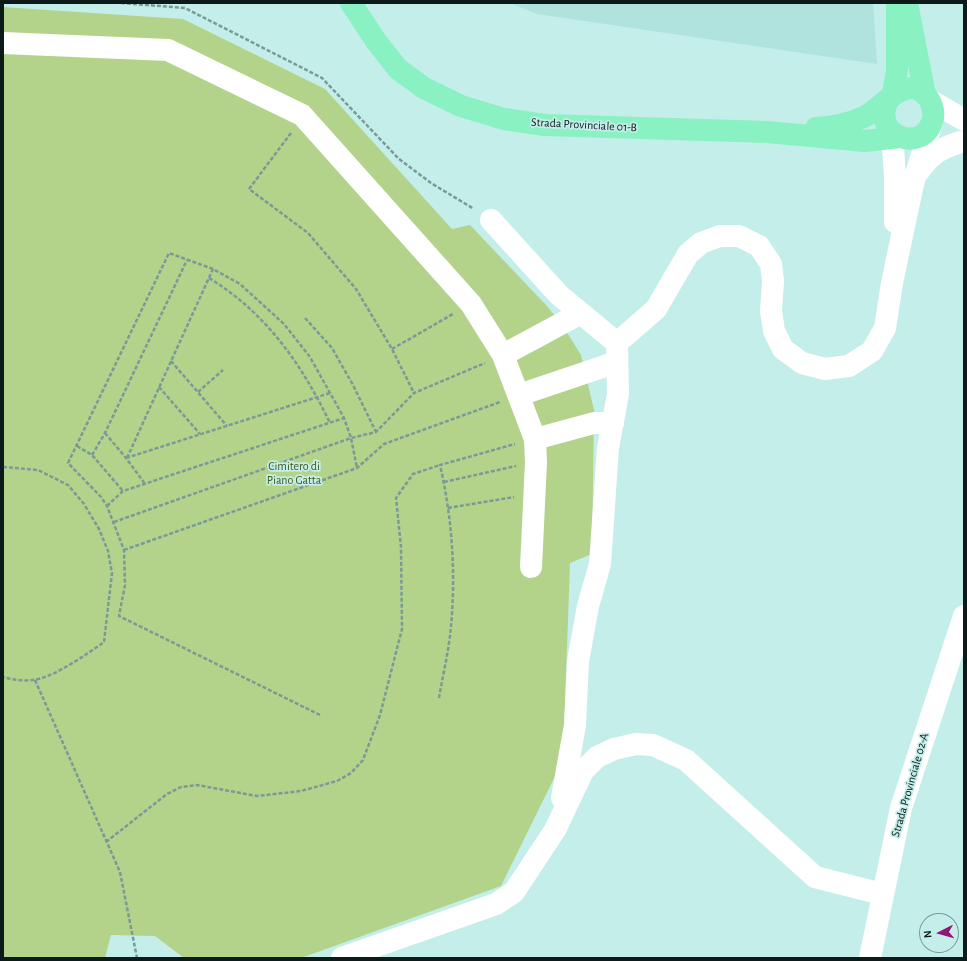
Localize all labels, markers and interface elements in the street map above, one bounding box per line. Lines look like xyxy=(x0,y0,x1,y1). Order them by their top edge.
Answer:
street label: Strada Provinciale 01-B xyxy=(531,115,637,135)
park label: Cimitero di Piano Gatta xyxy=(267,459,321,487)
street label: Strada Provinciale 02-A xyxy=(888,731,932,839)
north arrow xyxy=(919,913,959,953)
text: N xyxy=(922,930,933,939)

